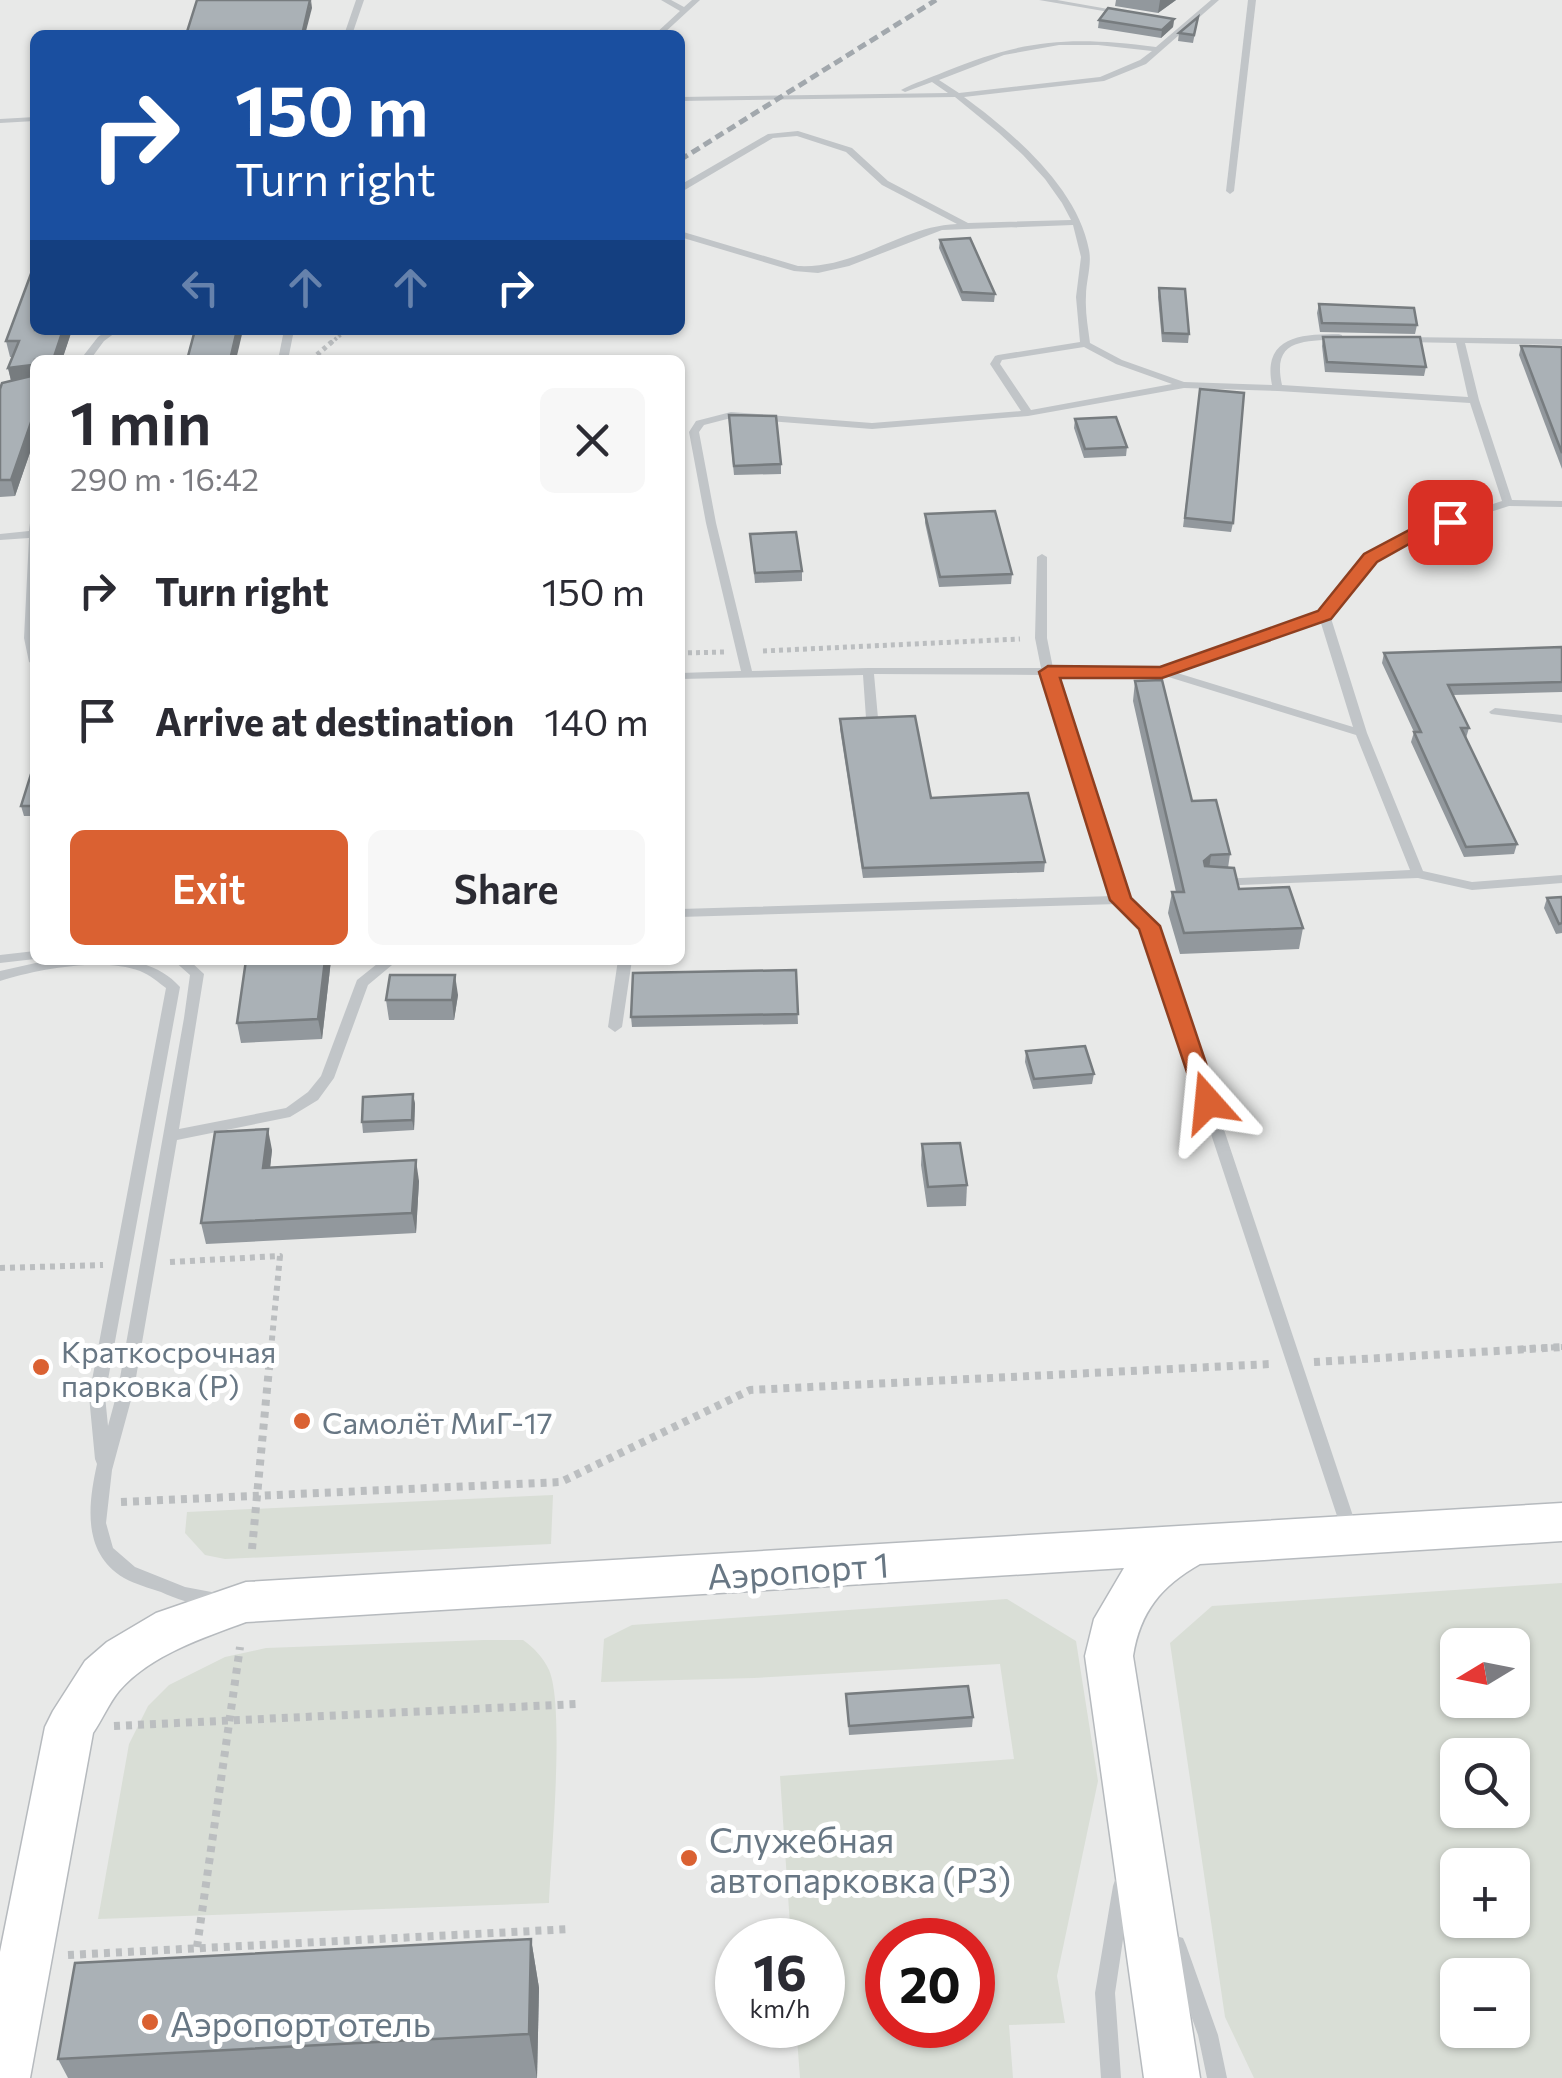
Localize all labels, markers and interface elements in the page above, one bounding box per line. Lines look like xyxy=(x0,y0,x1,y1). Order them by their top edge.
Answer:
text: 150 m xyxy=(235,65,428,150)
icon: right xyxy=(70,70,200,200)
text: Turn right xyxy=(235,150,436,205)
icon: left xyxy=(173,260,228,315)
icon: ahead xyxy=(278,260,333,315)
icon: ahead xyxy=(383,260,438,315)
icon: right xyxy=(488,260,543,315)
text: 1 min xyxy=(70,384,211,457)
button: close xyxy=(540,388,645,493)
text: 290 m · 16:42 xyxy=(70,458,259,498)
pin xyxy=(1408,480,1493,565)
icon: arrive xyxy=(1423,495,1478,550)
icon: right xyxy=(70,563,125,618)
text: Turn right xyxy=(155,567,329,614)
text: 150 m xyxy=(542,567,645,614)
icon: arrive xyxy=(70,693,125,748)
text: Arrive at destination xyxy=(155,697,514,744)
text: 140 m xyxy=(544,697,649,744)
button: Exit xyxy=(70,830,348,945)
button: Share xyxy=(368,830,645,945)
position arrow xyxy=(1156,1050,1260,1154)
place label: Краткосрочная парковка (P) xyxy=(61,1332,276,1403)
marker: Краткосрочная парковка (P) xyxy=(30,1356,52,1378)
place label: Самолёт МиГ-17 xyxy=(322,1403,553,1440)
marker: Самолёт МиГ-17 xyxy=(291,1410,313,1432)
street label: Аэропорт 1 xyxy=(706,1541,890,1597)
north arrow xyxy=(1440,1628,1530,1718)
map controls xyxy=(1440,1628,1530,2048)
button: search xyxy=(1440,1738,1530,1828)
place label: Служебная автопарковка (P3) xyxy=(709,1817,1011,1900)
marker: Служебная автопарковка (P3) xyxy=(678,1847,700,1869)
button: + xyxy=(1440,1848,1530,1938)
speed limit sign: 20 xyxy=(865,1918,995,2048)
text: 16 xyxy=(753,1940,807,2001)
button: − xyxy=(1440,1958,1530,2048)
text: km/h xyxy=(750,1993,810,2023)
place label: Аэропорт отель xyxy=(170,2001,431,2044)
marker: Аэропорт отель xyxy=(139,2011,161,2033)

